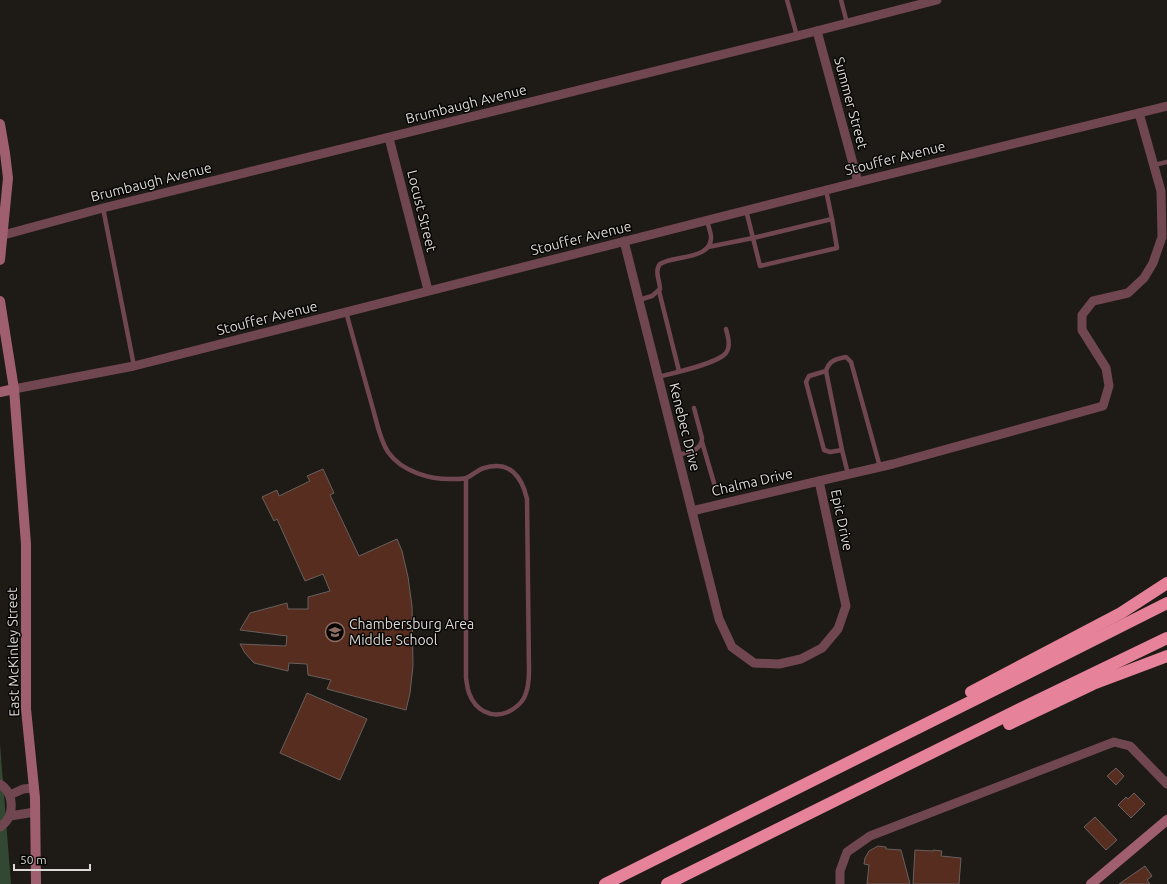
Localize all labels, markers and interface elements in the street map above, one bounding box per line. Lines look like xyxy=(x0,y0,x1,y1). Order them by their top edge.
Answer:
street label: Summer Street xyxy=(831,55,871,151)
street label: Brumbaugh Avenue xyxy=(404,81,528,127)
street label: Stouffer Avenue xyxy=(843,138,947,178)
street label: Brumbaugh Avenue xyxy=(89,159,213,205)
street label: Locust Street xyxy=(404,168,440,254)
street label: Stouffer Avenue xyxy=(529,218,633,258)
street label: Stouffer Avenue xyxy=(215,298,319,338)
street label: Kenebec Drive xyxy=(666,381,704,473)
street label: Chalma Drive xyxy=(710,465,794,499)
street label: Epic Drive xyxy=(828,488,856,552)
street label: East McKinley Street xyxy=(4,587,22,717)
place label: Chambersburg Area Middle School xyxy=(349,616,474,648)
school or university icon: Chambersburg Area Middle School xyxy=(324,621,346,643)
scale bar xyxy=(14,846,90,872)
text: 50 m xyxy=(20,853,47,866)

